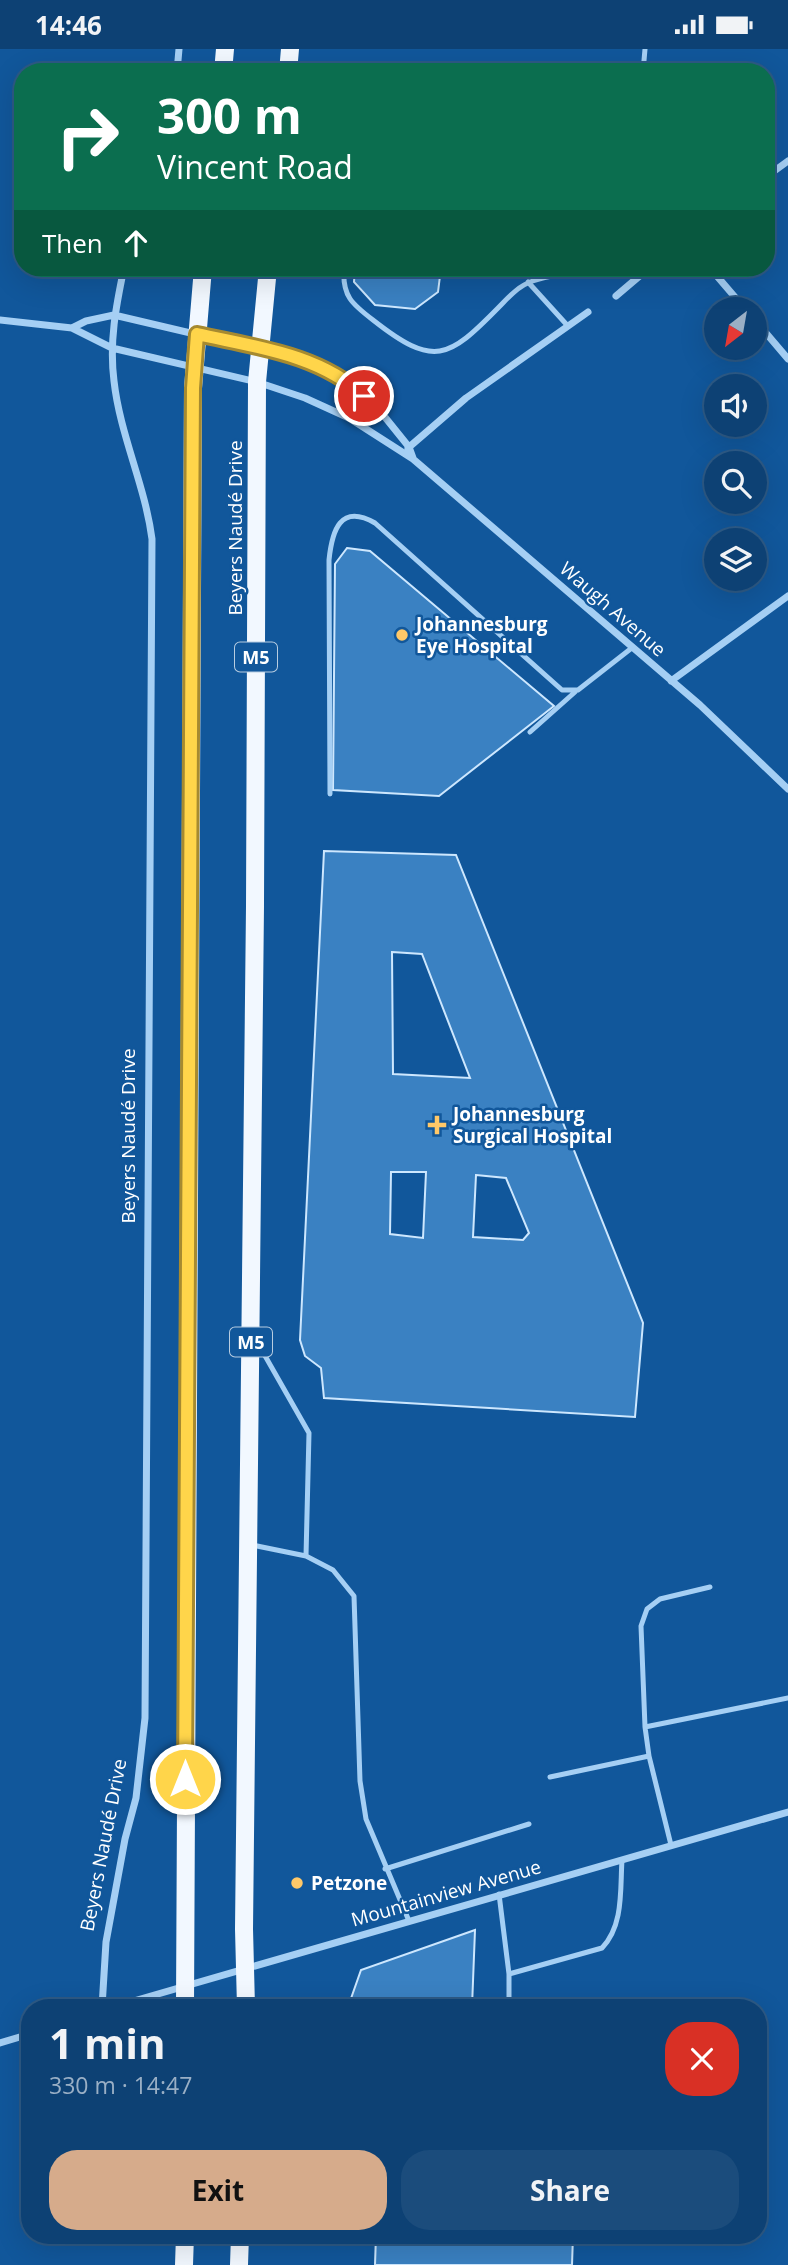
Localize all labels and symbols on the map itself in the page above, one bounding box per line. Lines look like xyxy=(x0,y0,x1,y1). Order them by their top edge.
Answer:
north arrow xyxy=(704,297,766,361)
pin xyxy=(334,366,394,426)
street label: Beyers Naudé Drive xyxy=(222,440,248,616)
street label: Waugh Avenue xyxy=(554,556,672,662)
place label: Johannesburg Eye Hospital xyxy=(414,611,548,659)
marker: Johannesburg Eye Hospital xyxy=(394,627,410,643)
road number: M5 xyxy=(235,643,277,671)
street label: Beyers Naudé Drive xyxy=(115,1048,141,1224)
place label: Johannesburg Surgical Hospital xyxy=(451,1101,612,1149)
marker: Johannesburg Surgical Hospital xyxy=(427,1115,447,1135)
road number: M5 xyxy=(230,1327,272,1357)
position arrow xyxy=(148,1742,222,1816)
street label: Beyers Naudé Drive xyxy=(74,1757,132,1933)
street label: Mountainview Avenue xyxy=(348,1853,544,1933)
place label: Petzone xyxy=(311,1870,387,1896)
marker: Petzone xyxy=(289,1875,305,1891)

